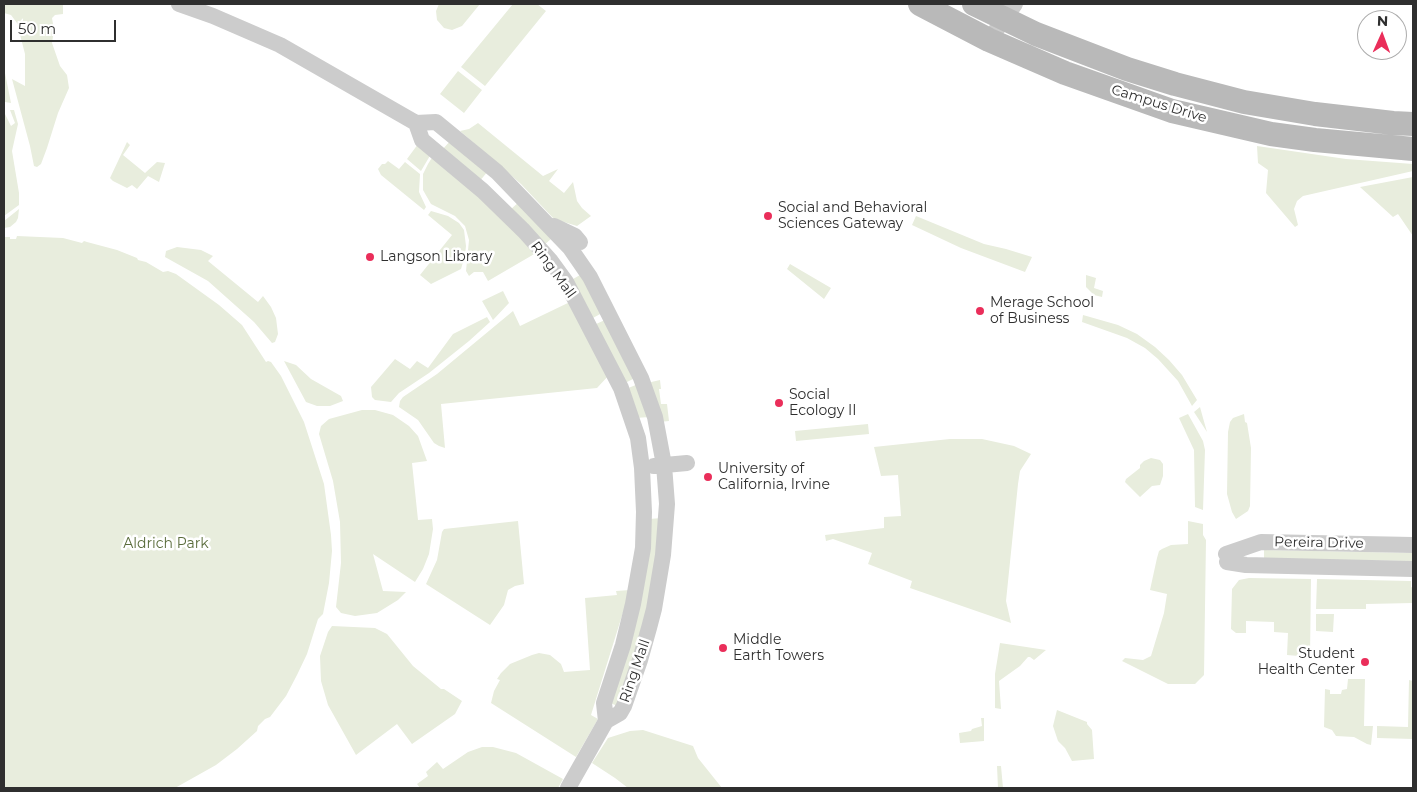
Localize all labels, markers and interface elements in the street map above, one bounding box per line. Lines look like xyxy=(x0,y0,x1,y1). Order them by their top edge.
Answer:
scale bar xyxy=(12,10,119,42)
north arrow xyxy=(1357,10,1407,60)
text: N xyxy=(1377,12,1388,30)
text: 50 m xyxy=(18,19,56,38)
street label: Campus Drive xyxy=(1109,81,1209,127)
place label: Social and Behavioral Sciences Gateway xyxy=(778,200,927,232)
marker: Social and Behavioral Sciences Gateway xyxy=(762,210,774,222)
street label: Ring Mall xyxy=(527,238,579,302)
place label: Langson Library xyxy=(380,249,492,265)
marker: Langson Library xyxy=(364,251,376,263)
place label: Merage School of Business xyxy=(990,295,1094,328)
marker: Merage School of Business xyxy=(974,305,986,317)
place label: Social Ecology II xyxy=(789,387,857,420)
marker: Social Ecology II xyxy=(773,397,785,409)
place label: University of California, Irvine xyxy=(718,461,830,494)
marker: University of California, Irvine xyxy=(702,471,714,483)
street label: Pereira Drive xyxy=(1274,534,1364,552)
park label: Aldrich Park xyxy=(123,536,209,552)
place label: Middle Earth Towers xyxy=(733,632,824,664)
street label: Ring Mall xyxy=(616,637,654,705)
marker: Middle Earth Towers xyxy=(717,642,729,654)
place label: Student Health Center xyxy=(1258,646,1355,679)
marker: Student Health Center xyxy=(1359,656,1371,668)

